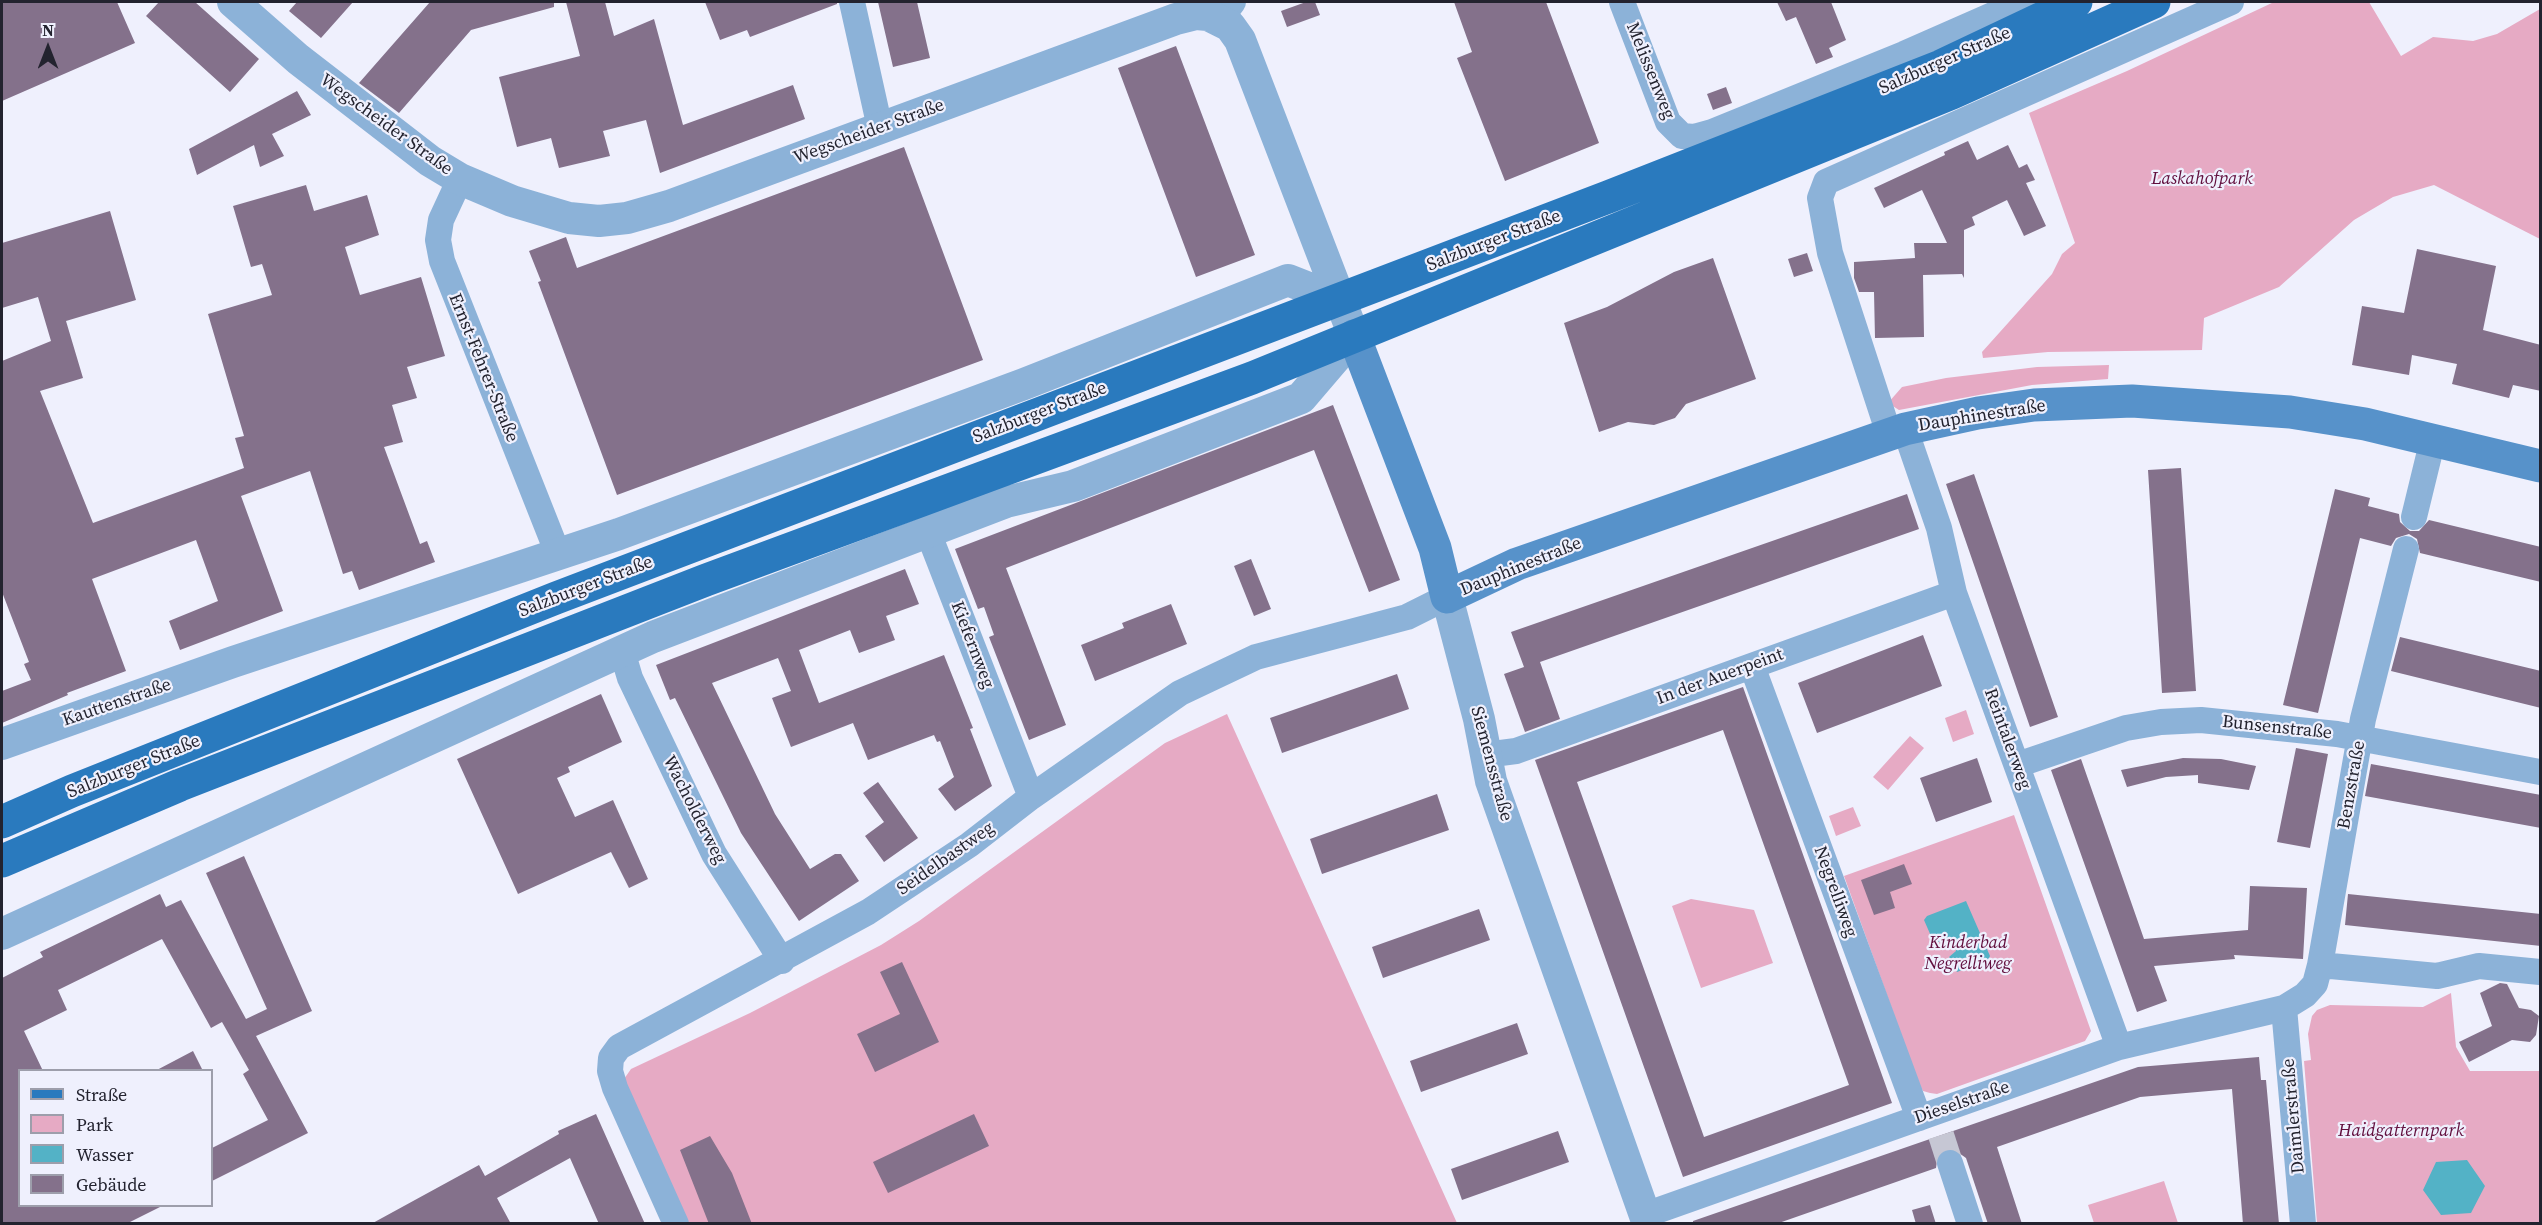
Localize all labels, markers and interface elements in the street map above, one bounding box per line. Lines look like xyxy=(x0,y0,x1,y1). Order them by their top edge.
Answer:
north arrow xyxy=(18,18,78,78)
text: N xyxy=(42,19,54,41)
street label: Melissenweg xyxy=(1621,19,1679,123)
street label: Salzburger Straße xyxy=(1876,22,2014,100)
street label: Wegscheider Straße xyxy=(315,70,457,180)
street label: Wegscheider Straße xyxy=(791,95,947,169)
park label: Laskahofpark xyxy=(2151,168,2253,190)
street label: Salzburger Straße xyxy=(1424,206,1564,276)
street label: Ernst-Fehrer-Straße xyxy=(443,290,523,446)
street label: Salzburger Straße xyxy=(970,378,1110,448)
street label: Dauphinestraße xyxy=(1917,395,2047,437)
street label: Dauphinestraße xyxy=(1457,533,1585,601)
street label: Salzburger Straße xyxy=(516,552,656,622)
street label: Kiefernweg xyxy=(946,598,998,692)
street label: In der Auerpeint xyxy=(1654,644,1786,710)
street label: Kauttenstraße xyxy=(60,674,174,732)
street label: Reintalerweg xyxy=(1979,685,2035,793)
street label: Siemensstraße xyxy=(1465,704,1517,824)
street label: Bunsenstraße xyxy=(2221,711,2333,745)
street label: Salzburger Straße xyxy=(64,730,204,804)
street label: Benzstraße xyxy=(2334,739,2370,831)
street label: Wacholderweg xyxy=(657,752,731,868)
street label: Seidelbastweg xyxy=(893,818,999,900)
street label: Negrelliweg xyxy=(1808,843,1862,941)
park label: Kinderbad Negrelliweg xyxy=(1924,932,2012,974)
street label: Daimlerstraße xyxy=(2278,1057,2310,1175)
legend xyxy=(18,1069,213,1207)
street label: Dieselstraße xyxy=(1911,1077,2013,1129)
text: Straße xyxy=(76,1082,127,1107)
text: Park xyxy=(76,1112,113,1137)
park label: Haidgatternpark xyxy=(2338,1120,2464,1142)
text: Wasser xyxy=(76,1142,134,1167)
text: Gebäude xyxy=(76,1172,147,1197)

